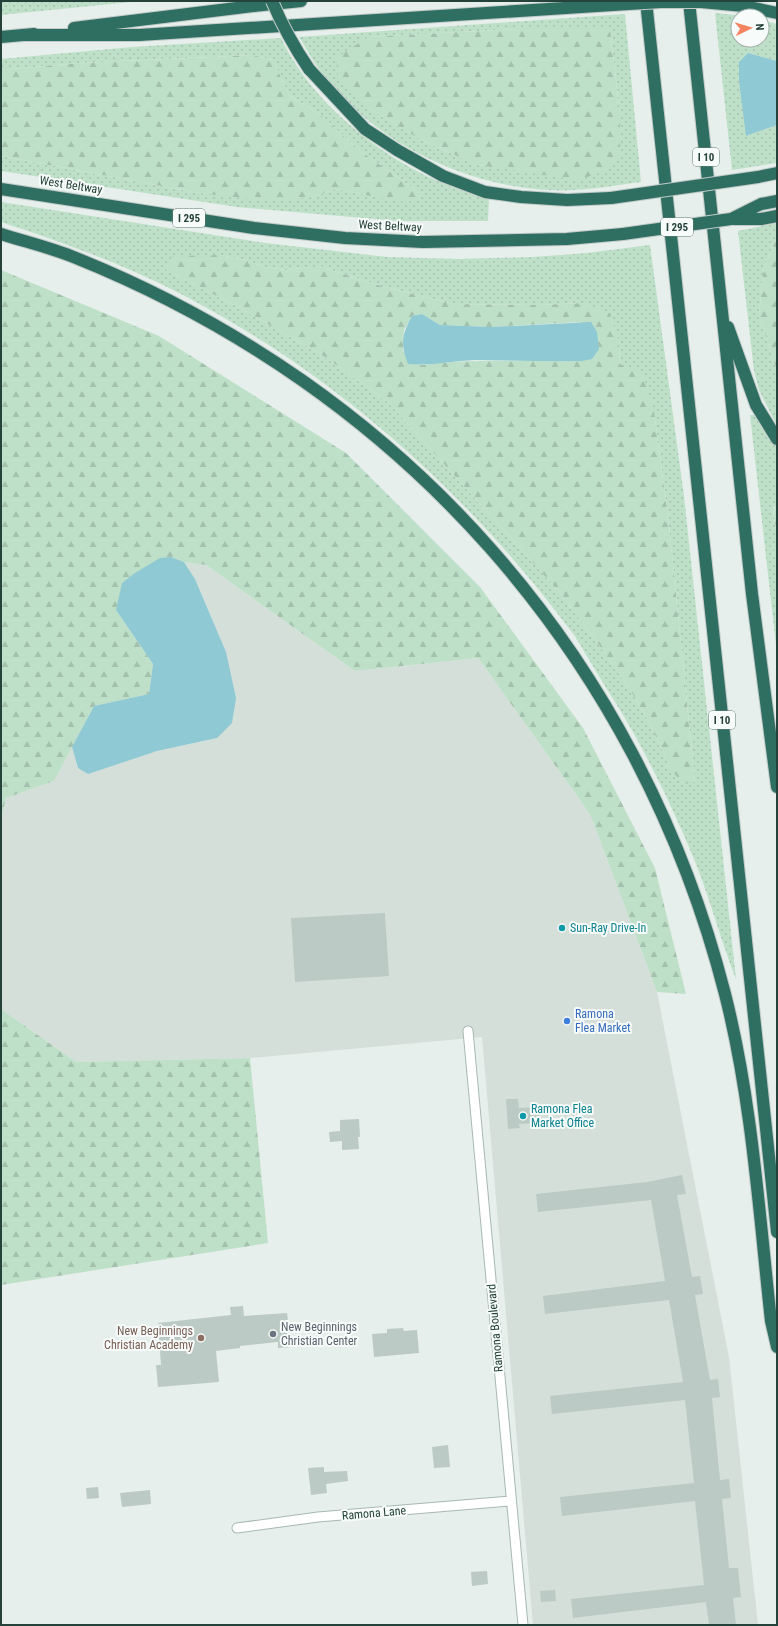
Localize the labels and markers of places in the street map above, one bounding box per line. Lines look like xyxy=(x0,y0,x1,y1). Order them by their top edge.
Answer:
place label: Sun-Ray Drive-In xyxy=(570,921,647,935)
marker: Sun-Ray Drive-In xyxy=(557,923,567,933)
place label: Ramona Flea Market xyxy=(575,1007,631,1035)
marker: Ramona Flea Market xyxy=(562,1016,572,1026)
place label: Ramona Flea Market Office xyxy=(531,1102,594,1130)
marker: Ramona Flea Market Office xyxy=(518,1111,528,1121)
place label: New Beginnings Christian Center xyxy=(281,1320,358,1348)
place label: New Beginnings Christian Academy xyxy=(104,1324,193,1352)
marker: New Beginnings Christian Center xyxy=(268,1329,278,1339)
marker: New Beginnings Christian Academy xyxy=(196,1333,206,1343)

